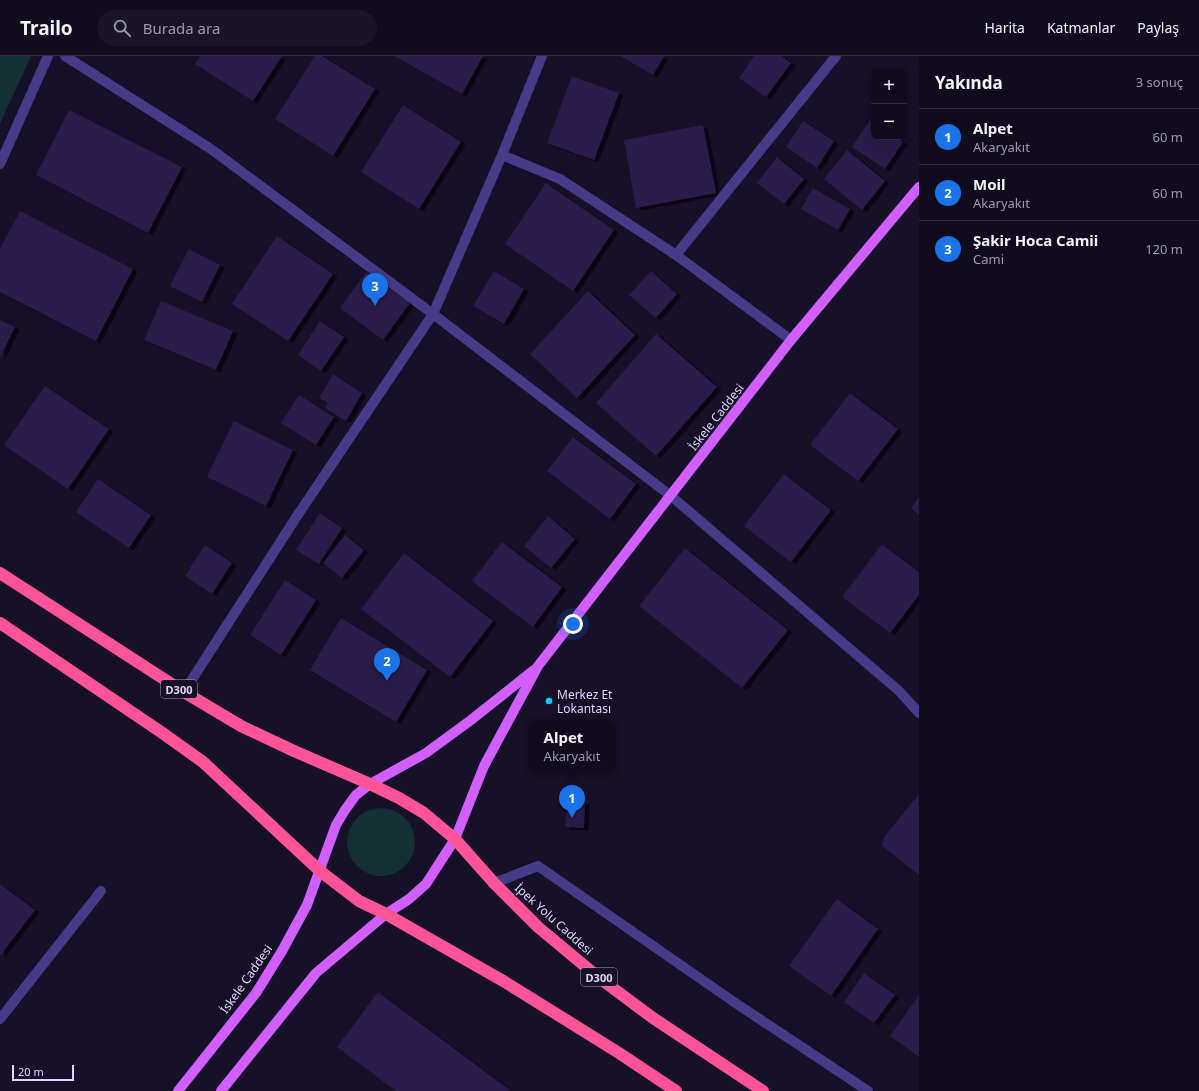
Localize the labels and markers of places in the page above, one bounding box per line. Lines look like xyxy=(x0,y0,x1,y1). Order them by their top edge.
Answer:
pin: 3 xyxy=(362,273,388,306)
pin: 2 xyxy=(374,648,400,681)
place label: Merkez Et Lokantası xyxy=(557,686,613,717)
marker: Merkez Et Lokantası xyxy=(544,696,554,706)
pin: 1 xyxy=(559,785,585,818)

